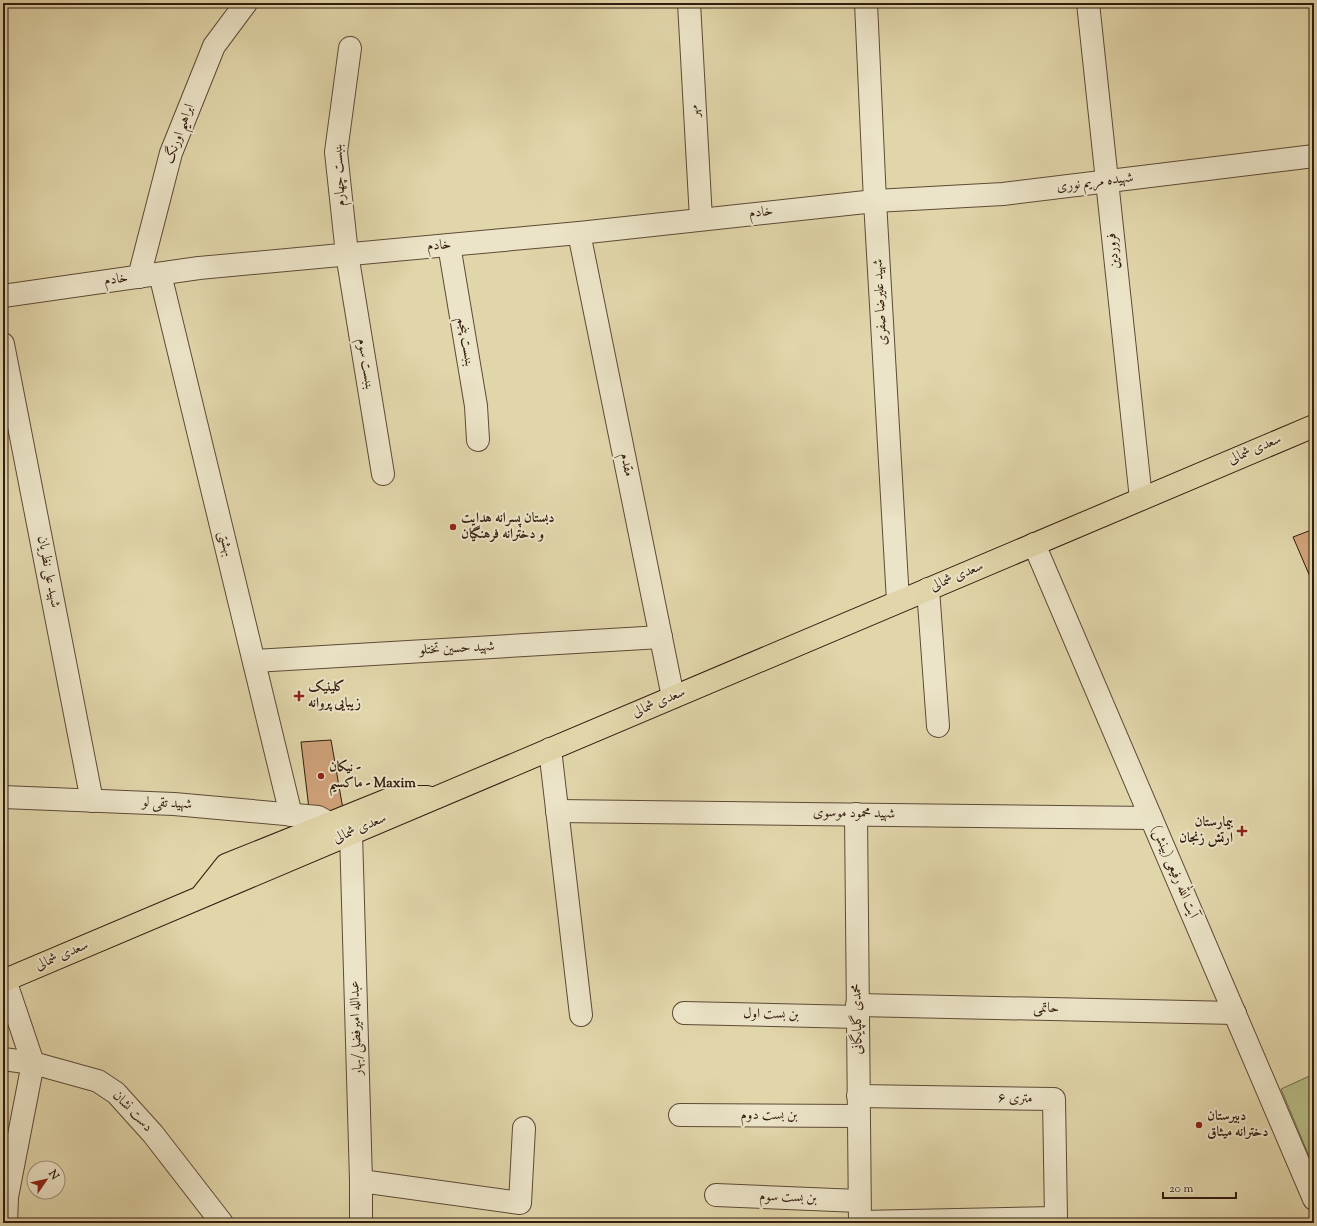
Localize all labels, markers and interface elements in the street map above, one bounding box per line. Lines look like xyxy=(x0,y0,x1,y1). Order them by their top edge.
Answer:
street label: ابراهیم اورنگ xyxy=(159,101,202,168)
street label: مهر xyxy=(685,104,705,120)
street label: بنبست چهارم xyxy=(328,143,353,207)
street label: شهیده مریم نوری xyxy=(1055,168,1135,199)
street label: خادم xyxy=(748,202,774,225)
street label: فروردین xyxy=(1102,232,1126,270)
street label: خادم xyxy=(426,235,452,258)
street label: شهید علیرضا صفری xyxy=(869,258,893,346)
street label: خادم xyxy=(103,268,130,293)
street label: بنبست پنجم xyxy=(449,316,479,368)
street label: بنبست سوم xyxy=(350,337,379,391)
street label: سعدی شمالی xyxy=(1225,430,1285,470)
street label: مقدم xyxy=(613,451,638,479)
place label: دبستان پسرانه هدایت و دخترانه فرهنگیان xyxy=(461,509,555,545)
marker: دبستان پسرانه هدایت و دخترانه فرهنگیان xyxy=(448,522,458,532)
street label: بهشتی xyxy=(212,529,238,559)
street label: شهید علی نظریان xyxy=(31,534,65,610)
street label: سعدی شمالی xyxy=(927,557,987,597)
street label: شهید حسین تختلو xyxy=(417,637,495,661)
place label: کلینیک زیبایی پروانه xyxy=(308,678,361,714)
street label: سعدی شمالی xyxy=(629,683,689,723)
marker: کلینیک زیبایی پروانه xyxy=(293,690,305,702)
place label: نیکان - ماکسیم - Maxim xyxy=(329,758,416,797)
marker: نیکان - ماکسیم - Maxim xyxy=(316,771,326,781)
street label: شهید تقی لو xyxy=(140,793,193,815)
street label: شهید محمود موسوی xyxy=(813,803,896,825)
street label: سعدی شمالی xyxy=(330,809,390,849)
place label: بیمارستان ارتش زنجان xyxy=(1179,813,1234,849)
street label: آیت الله رفیعی (بینش) xyxy=(1145,821,1206,923)
marker: بیمارستان ارتش زنجان xyxy=(1236,825,1248,837)
street label: سعدی شمالی xyxy=(32,936,92,976)
street label: عبدالله امیرفضلی/بهار xyxy=(345,980,369,1078)
street label: محمدی گلپایگانی xyxy=(846,983,869,1055)
street label: حاتمی xyxy=(1033,999,1059,1019)
street label: بن بست اول xyxy=(743,1005,799,1025)
street label: دست نشان xyxy=(107,1087,157,1137)
street label: ۶ متری xyxy=(997,1089,1033,1109)
street label: بن بست دوم xyxy=(741,1106,798,1127)
place label: دبیرستان دخترانه میثاق xyxy=(1207,1107,1269,1143)
marker: دبیرستان دخترانه میثاق xyxy=(1194,1120,1204,1130)
north arrow xyxy=(26,1160,66,1200)
text: N xyxy=(44,1166,63,1183)
scale bar xyxy=(1163,1174,1236,1200)
text: 20 m xyxy=(1169,1180,1194,1198)
street label: بن بست سوم xyxy=(759,1187,818,1210)

